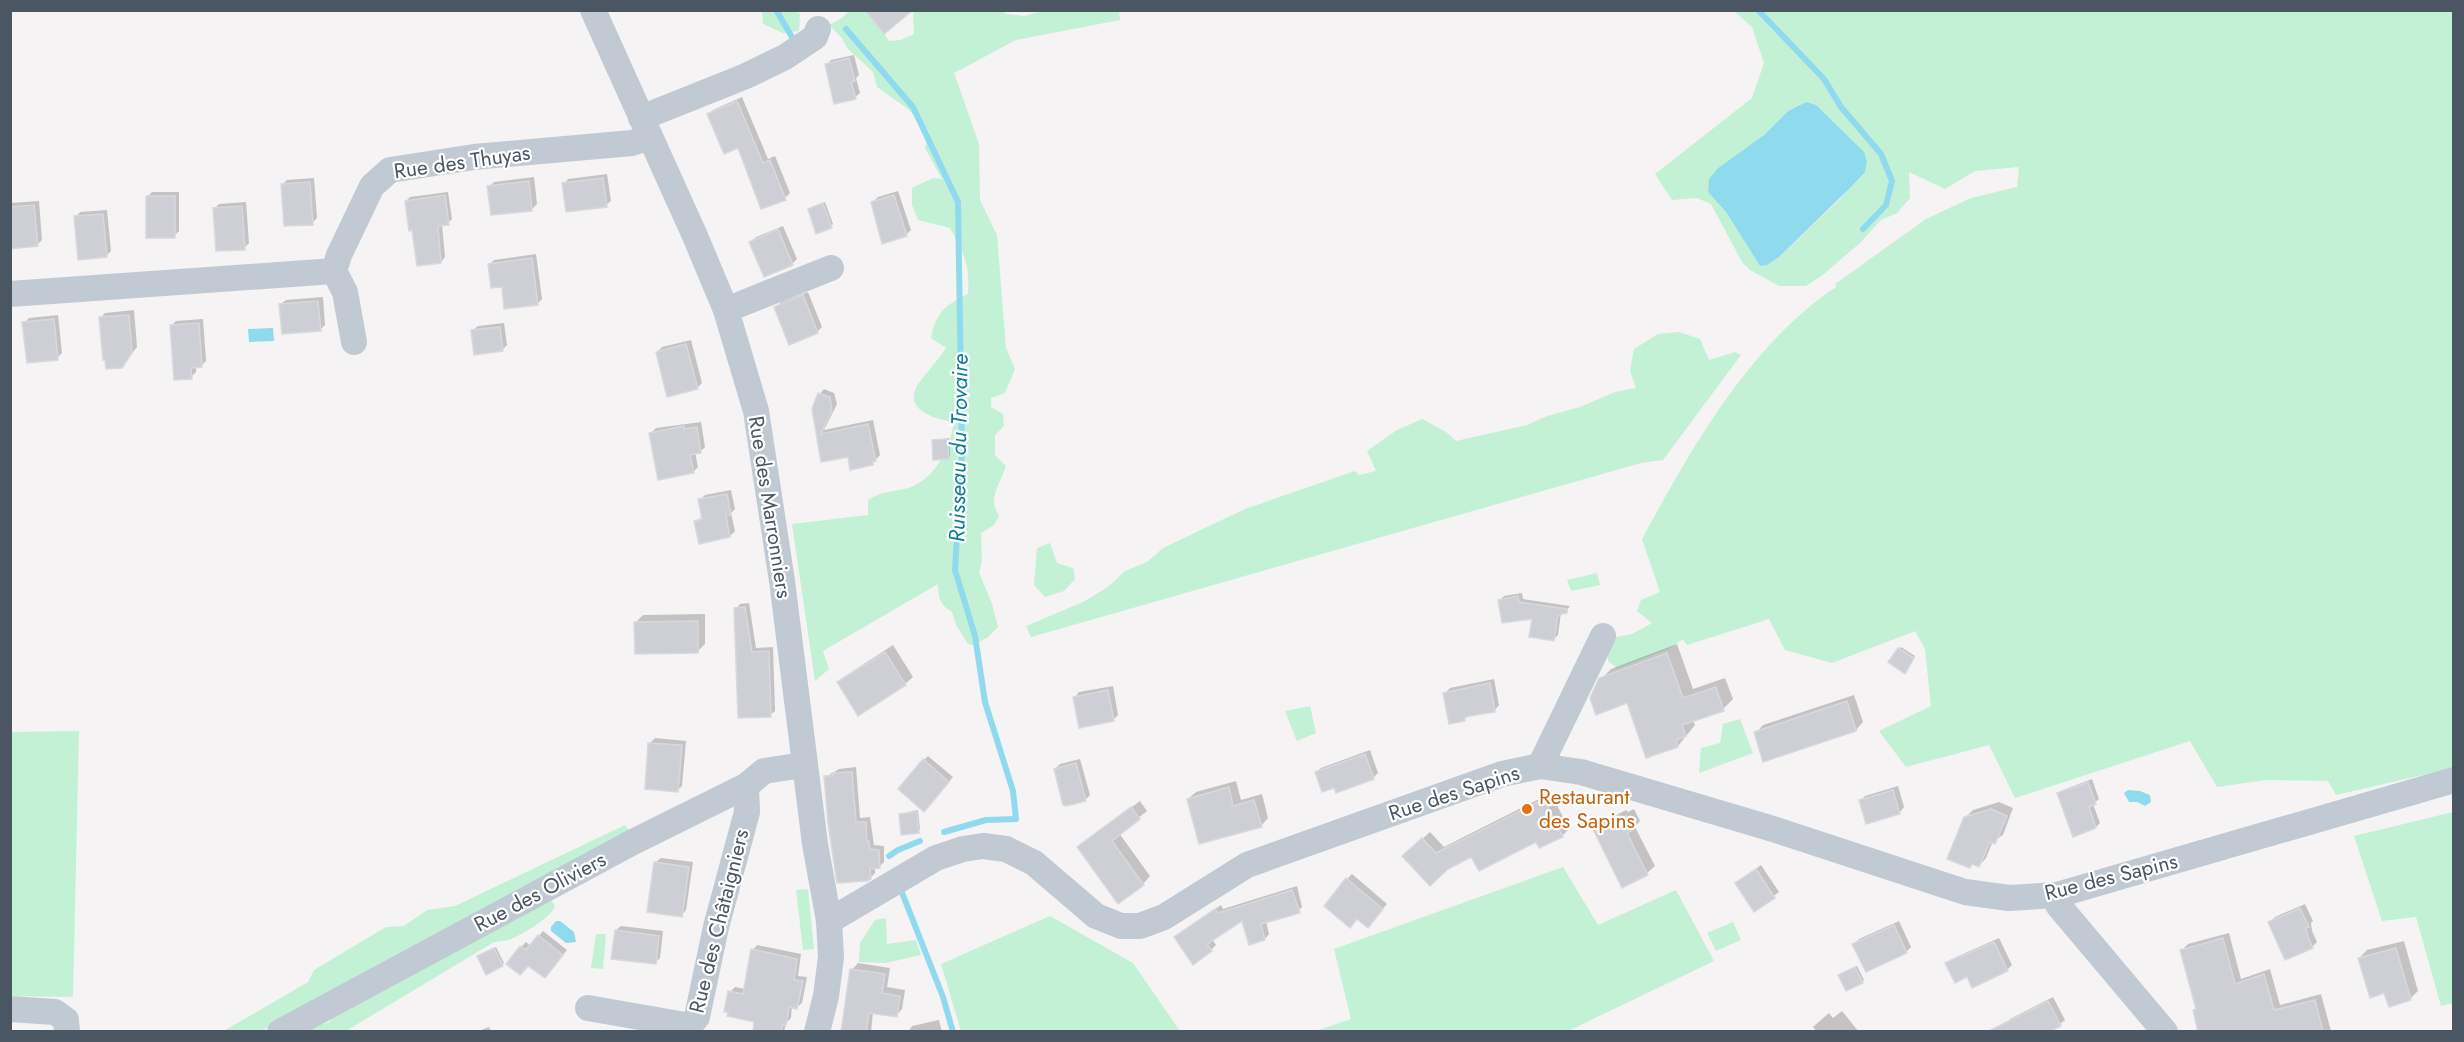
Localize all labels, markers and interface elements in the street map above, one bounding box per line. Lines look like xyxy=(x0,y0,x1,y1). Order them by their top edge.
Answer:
street label: Rue des Thuyas xyxy=(392,138,532,186)
water label: Ruisseau du Trovaire xyxy=(940,354,976,542)
street label: Rue des Marronniers xyxy=(741,414,799,600)
street label: Rue des Sapins xyxy=(1385,758,1523,828)
place label: Restaurant des Sapins xyxy=(1539,782,1635,836)
marker: Restaurant des Sapins xyxy=(1520,802,1534,816)
street label: Rue des Châtaigniers xyxy=(682,826,756,1016)
street label: Rue des Oliviers xyxy=(469,845,611,939)
street label: Rue des Sapins xyxy=(2041,846,2181,908)

